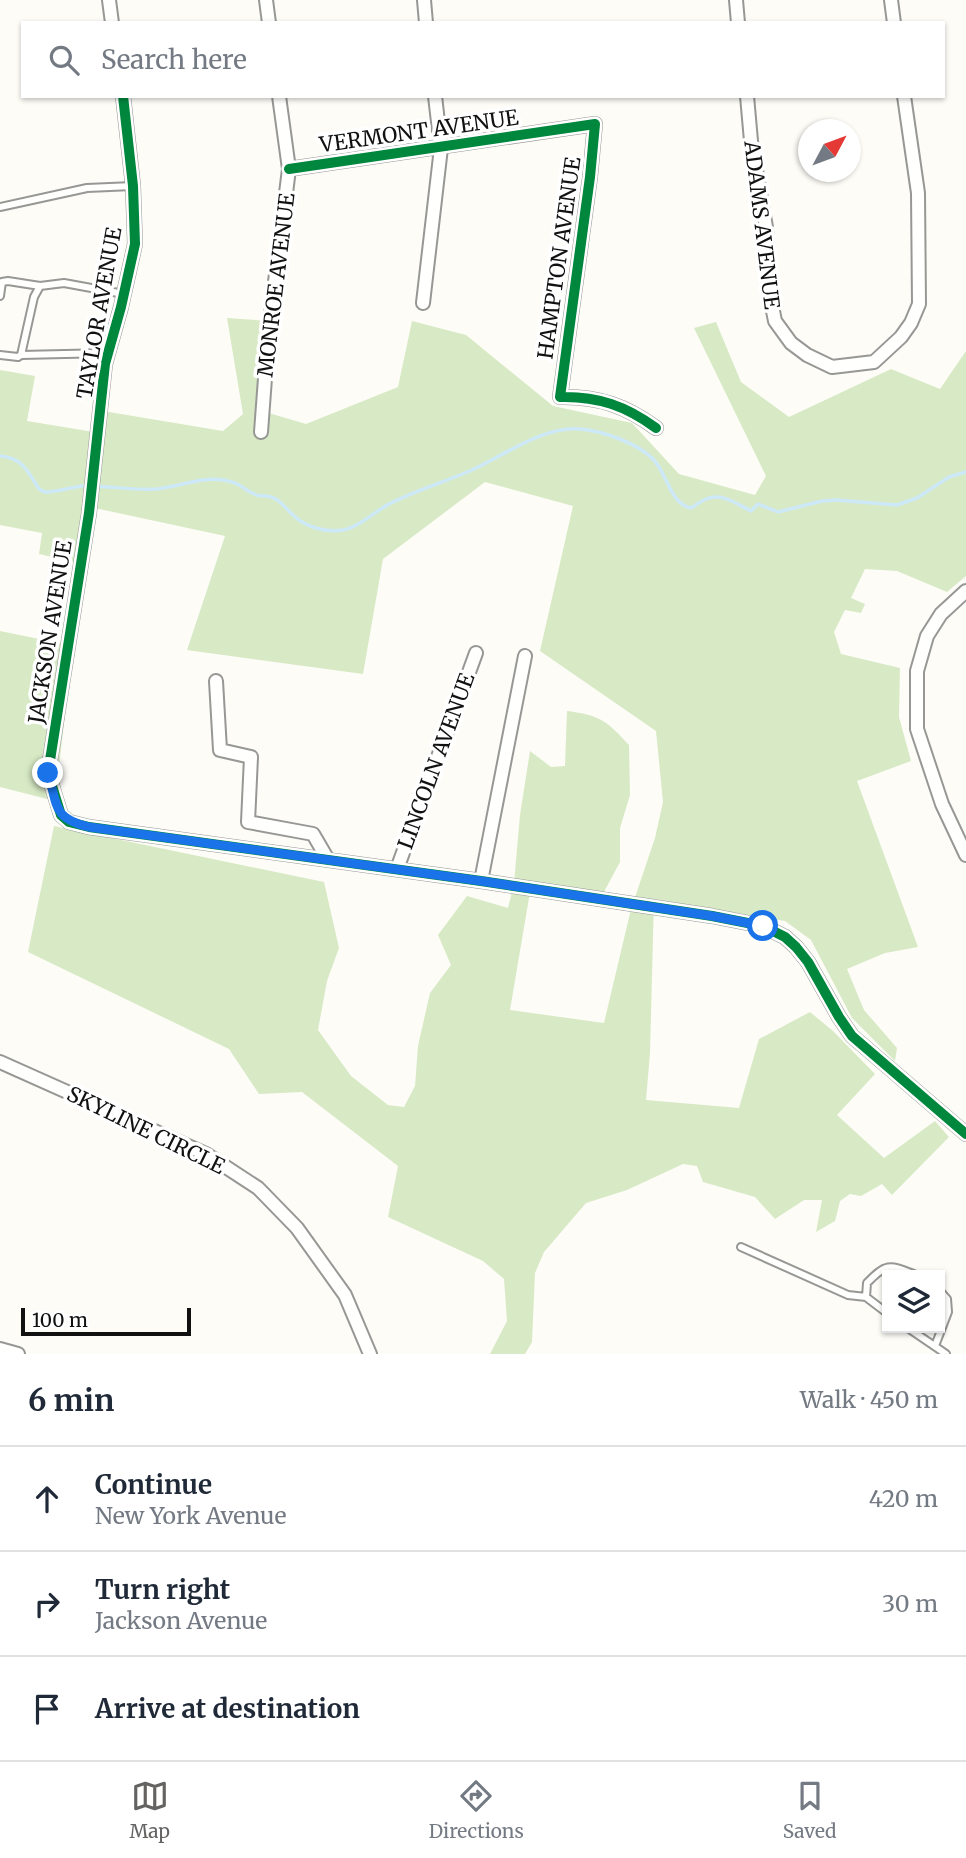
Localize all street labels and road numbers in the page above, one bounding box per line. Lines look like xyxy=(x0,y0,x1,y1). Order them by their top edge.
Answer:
street label: VERMONT AVENUE xyxy=(317,104,521,158)
street label: ADAMS AVENUE xyxy=(738,138,786,311)
street label: HAMPTON AVENUE xyxy=(531,154,587,361)
street label: MONROE AVENUE xyxy=(251,191,301,378)
street label: TAYLOR AVENUE xyxy=(71,224,128,401)
street label: JACKSON AVENUE xyxy=(22,538,78,726)
street label: LINCOLN AVENUE xyxy=(392,669,481,853)
street label: SKYLINE CIRCLE xyxy=(63,1080,230,1180)

